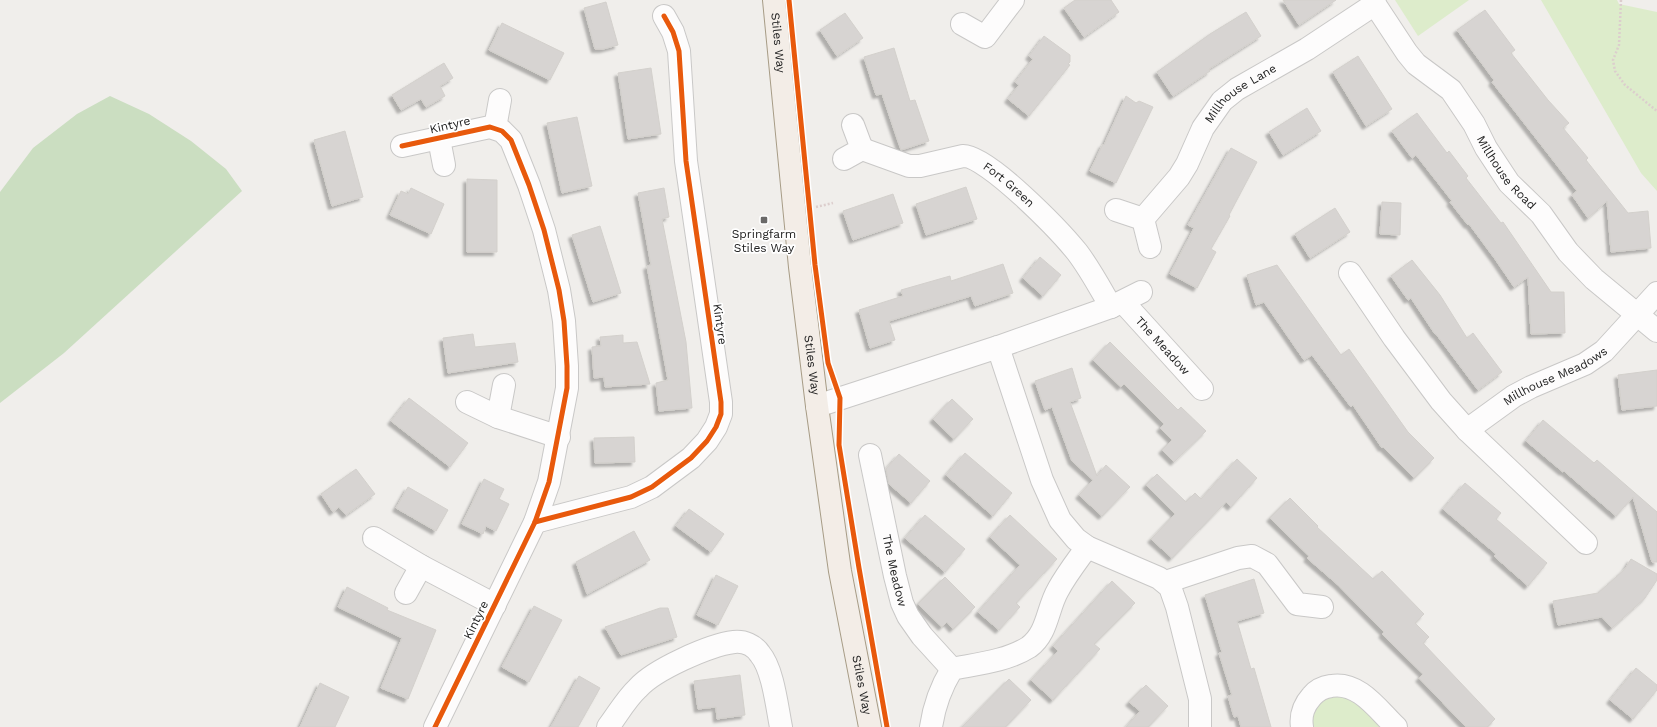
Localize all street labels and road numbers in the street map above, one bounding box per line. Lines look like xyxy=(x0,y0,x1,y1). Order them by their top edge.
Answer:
street label: Stiles Way xyxy=(768,12,788,74)
street label: Millhouse Lane xyxy=(1202,61,1279,126)
street label: Kintyre xyxy=(428,114,472,136)
street label: Millhouse Road xyxy=(1474,133,1539,212)
street label: Fort Green xyxy=(981,159,1037,210)
street label: Kintyre xyxy=(710,303,730,345)
street label: The Meadow xyxy=(1133,314,1193,378)
street label: Stiles Way xyxy=(801,334,823,397)
street label: Millhouse Meadows xyxy=(1501,344,1610,408)
street label: The Meadow xyxy=(880,533,910,608)
street label: Kintyre xyxy=(461,598,491,642)
street label: Stiles Way xyxy=(849,654,875,717)

